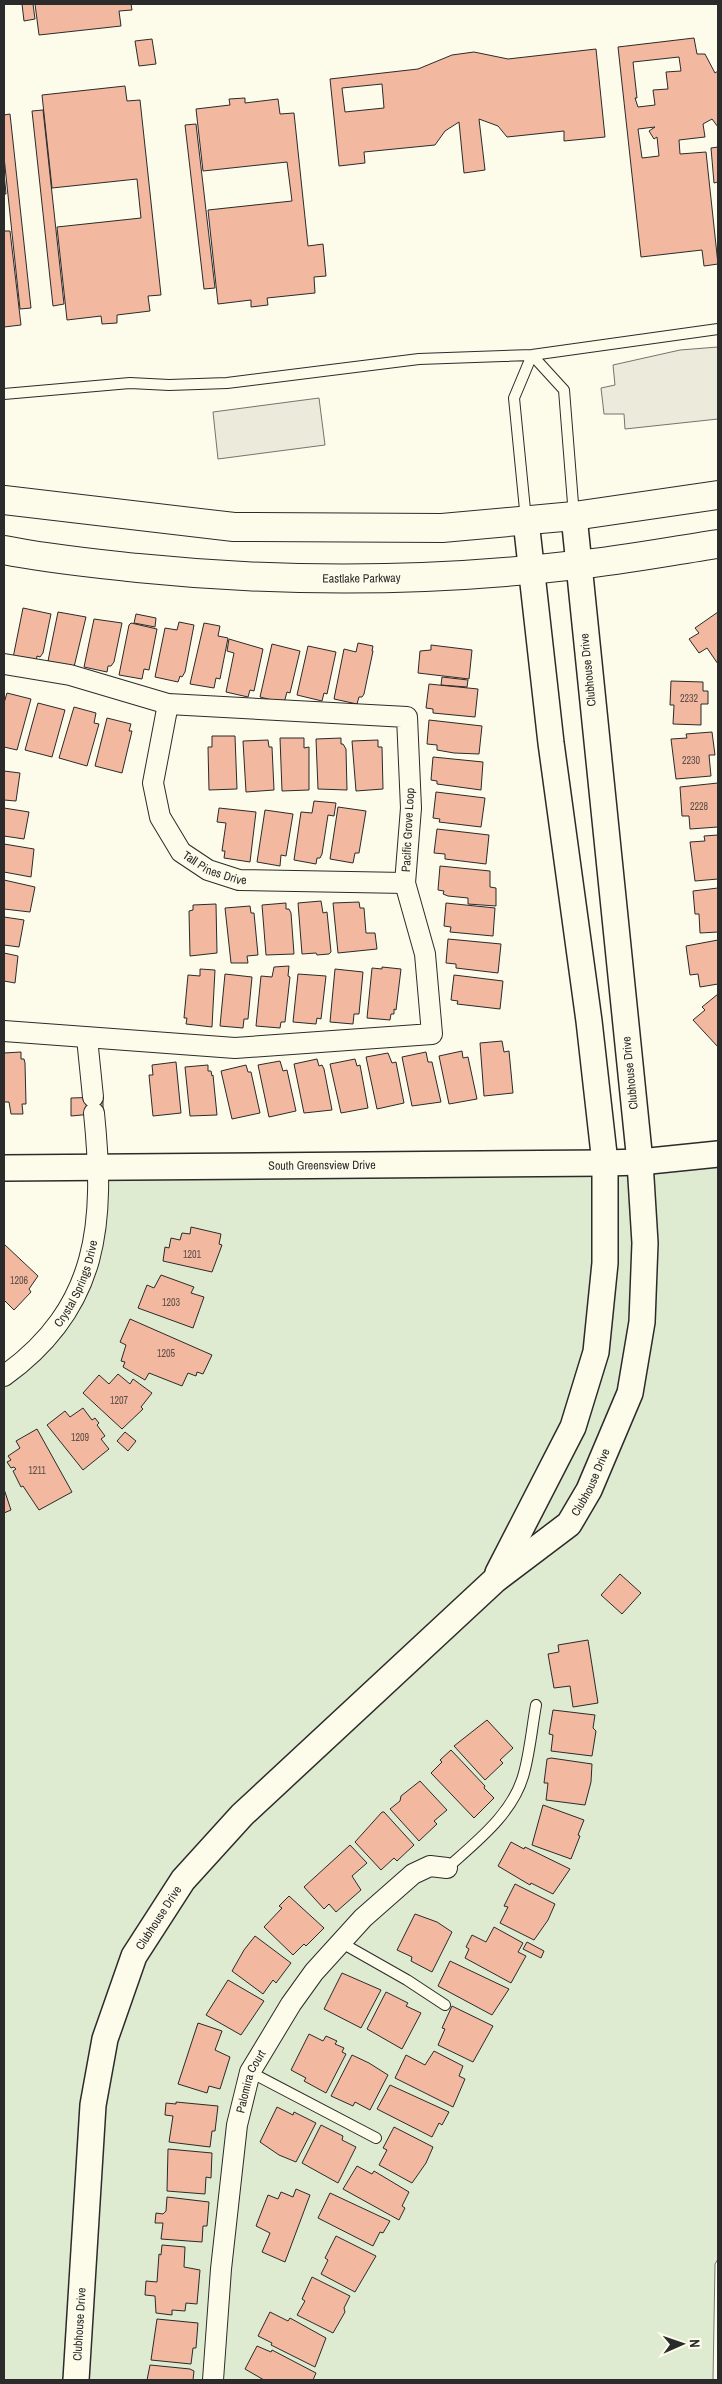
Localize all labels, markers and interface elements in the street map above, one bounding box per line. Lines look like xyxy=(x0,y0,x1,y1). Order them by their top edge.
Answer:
street label: Eastlake Parkway xyxy=(322,570,401,587)
street label: Clubhouse Drive xyxy=(576,633,600,707)
house number: 2232 xyxy=(680,692,699,705)
house number: 2230 xyxy=(682,754,701,767)
street label: Pacific Grove Loop xyxy=(398,788,418,872)
house number: 2228 xyxy=(690,800,709,813)
street label: Tall Pines Drive xyxy=(179,847,247,888)
street label: Clubhouse Drive xyxy=(618,1036,642,1110)
street label: South Greensview Drive xyxy=(268,1157,376,1174)
street label: Crystal Springs Drive xyxy=(50,1239,101,1330)
house number: 1201 xyxy=(183,1248,202,1261)
house number: 1206 xyxy=(10,1274,29,1287)
house number: 1203 xyxy=(162,1296,181,1309)
house number: 1205 xyxy=(157,1347,176,1360)
house number: 1207 xyxy=(110,1394,129,1407)
house number: 1209 xyxy=(71,1431,90,1444)
street label: Clubhouse Drive xyxy=(567,1446,614,1519)
house number: 1211 xyxy=(28,1464,46,1477)
street label: Clubhouse Drive xyxy=(132,1883,185,1953)
street label: Palomira Court xyxy=(232,2047,270,2115)
street label: Clubhouse Drive xyxy=(69,2287,90,2361)
north arrow xyxy=(657,2319,707,2369)
text: N xyxy=(686,2339,704,2348)

